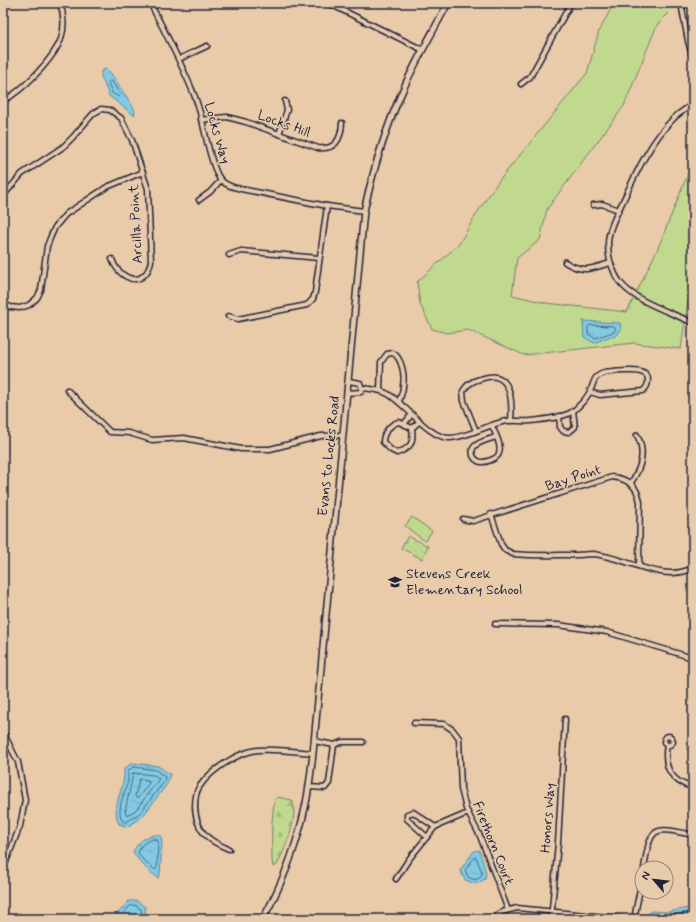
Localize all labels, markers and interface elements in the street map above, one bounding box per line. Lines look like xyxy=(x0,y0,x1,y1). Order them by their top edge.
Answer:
street label: Locks Way xyxy=(200,100,234,166)
street label: Locks Hill xyxy=(255,106,313,142)
street label: Arcilla Point xyxy=(125,183,147,264)
street label: Evans to Locks Road xyxy=(314,395,344,517)
street label: Bay Point xyxy=(543,461,603,495)
place label: Stevens Creek Elementary School xyxy=(406,565,522,599)
school or university icon: Stevens Creek Elementary School xyxy=(387,574,403,590)
street label: Honors Way xyxy=(537,782,559,854)
street label: Firethorn Court xyxy=(468,799,518,887)
north arrow xyxy=(634,860,674,900)
text: N xyxy=(638,869,654,882)

